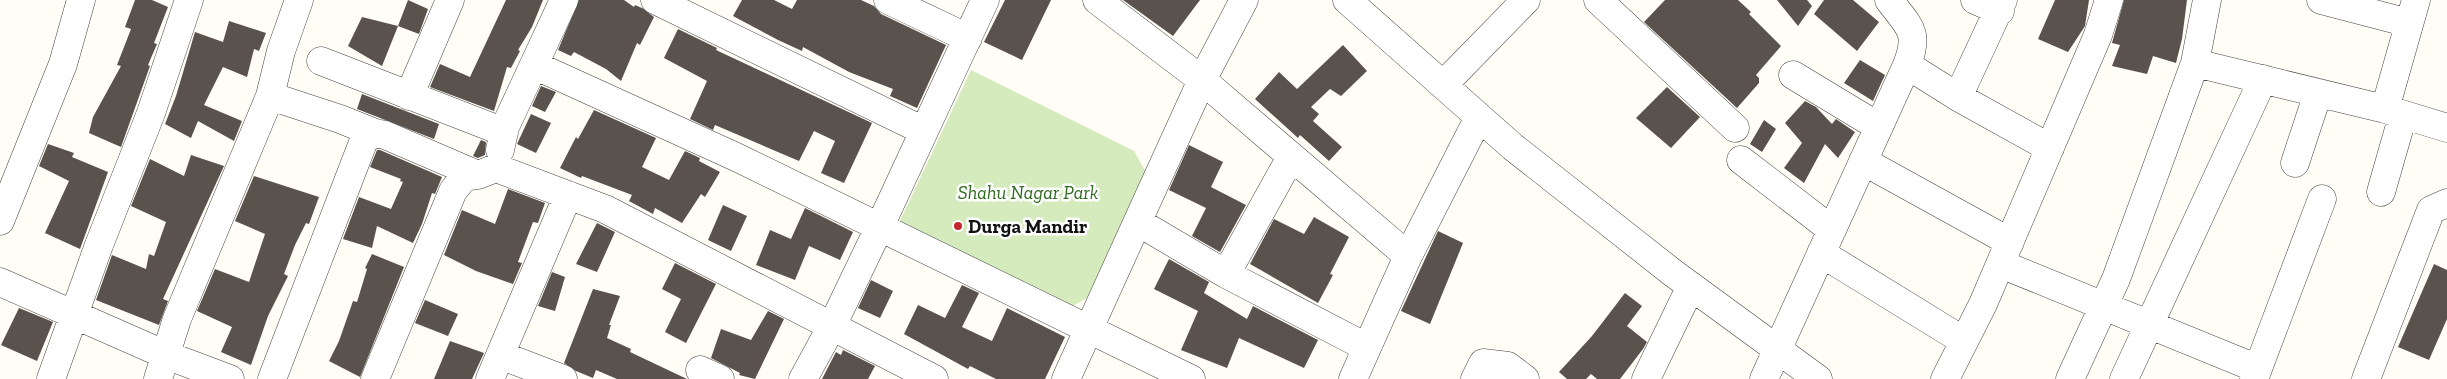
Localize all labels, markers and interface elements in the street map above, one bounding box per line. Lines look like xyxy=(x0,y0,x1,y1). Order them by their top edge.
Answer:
park label: Shahu Nagar Park xyxy=(958,181,1098,204)
place label: Durga Mandir xyxy=(968,215,1088,238)
marker: Durga Mandir xyxy=(952,220,964,232)

